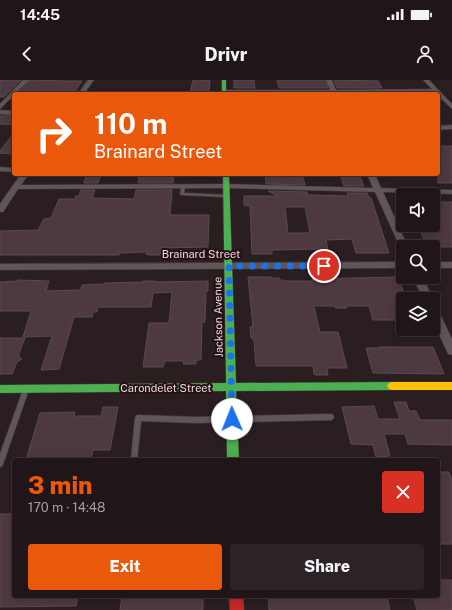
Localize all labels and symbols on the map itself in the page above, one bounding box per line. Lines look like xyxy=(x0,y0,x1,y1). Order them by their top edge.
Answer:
street label: Brainard Street xyxy=(162,248,240,260)
pin xyxy=(307,249,341,283)
street label: Jackson Avenue xyxy=(211,276,225,358)
street label: Carondelet Street xyxy=(120,382,212,394)
position arrow xyxy=(211,398,253,440)

